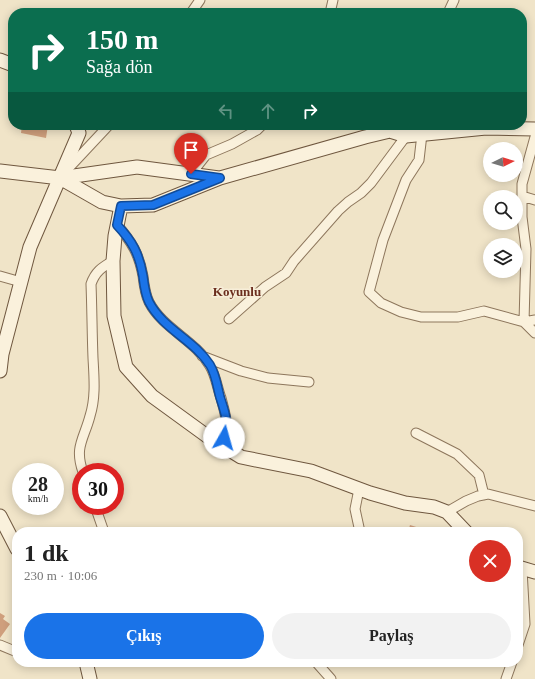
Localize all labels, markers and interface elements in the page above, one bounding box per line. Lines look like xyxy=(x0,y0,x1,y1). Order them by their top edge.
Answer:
icon: right xyxy=(20,24,72,76)
text: 150 m xyxy=(86,24,158,55)
text: Sağa dön xyxy=(86,57,153,77)
icon: left xyxy=(215,100,237,122)
icon: ahead xyxy=(257,100,279,122)
icon: right xyxy=(299,100,321,122)
pin xyxy=(174,133,208,174)
icon: arrive xyxy=(180,139,202,161)
north arrow xyxy=(483,142,523,182)
map controls xyxy=(483,142,523,278)
button: search xyxy=(483,190,523,230)
button: layers xyxy=(483,238,523,278)
district label: Koyunlu xyxy=(213,284,261,299)
position arrow xyxy=(203,417,245,459)
speed limit sign: 30 xyxy=(72,463,124,515)
text: 28 xyxy=(28,473,48,495)
text: km/h xyxy=(28,493,48,504)
text: 1 dk xyxy=(24,540,69,566)
button: close xyxy=(469,540,511,582)
text: 230 m · 10:06 xyxy=(24,568,97,583)
button: Çıkış xyxy=(24,613,264,659)
button: Paylaş xyxy=(272,613,511,659)

